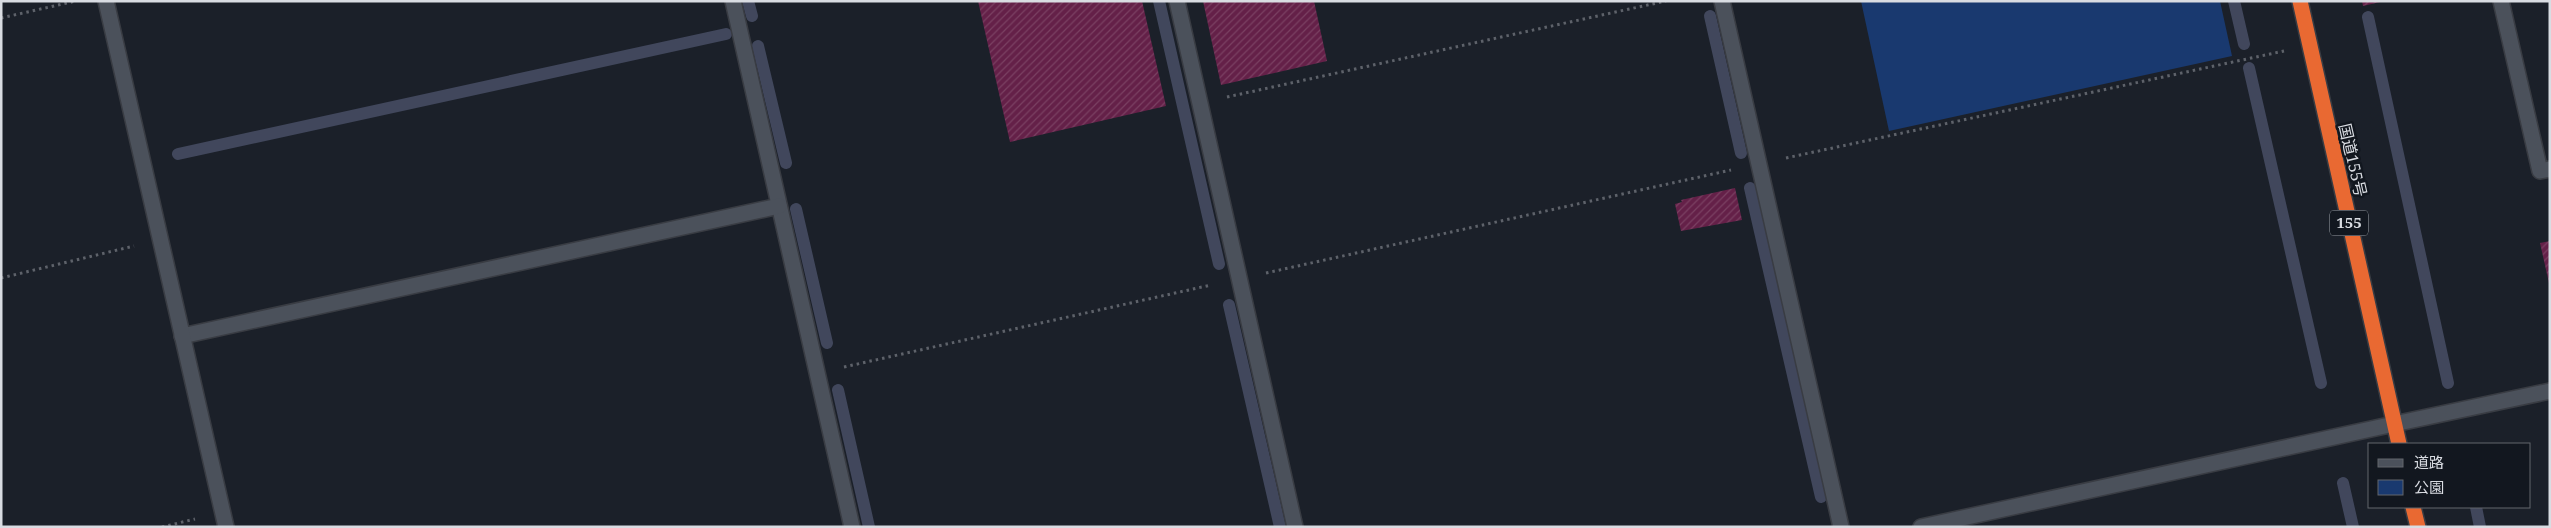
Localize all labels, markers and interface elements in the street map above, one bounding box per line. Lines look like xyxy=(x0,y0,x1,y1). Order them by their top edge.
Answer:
street label: 国道155号 xyxy=(2334,121,2372,199)
road number: 155 xyxy=(2330,210,2368,236)
legend xyxy=(2368,443,2531,508)
text: 道路 xyxy=(2414,452,2444,472)
text: 公園 xyxy=(2414,477,2444,497)

